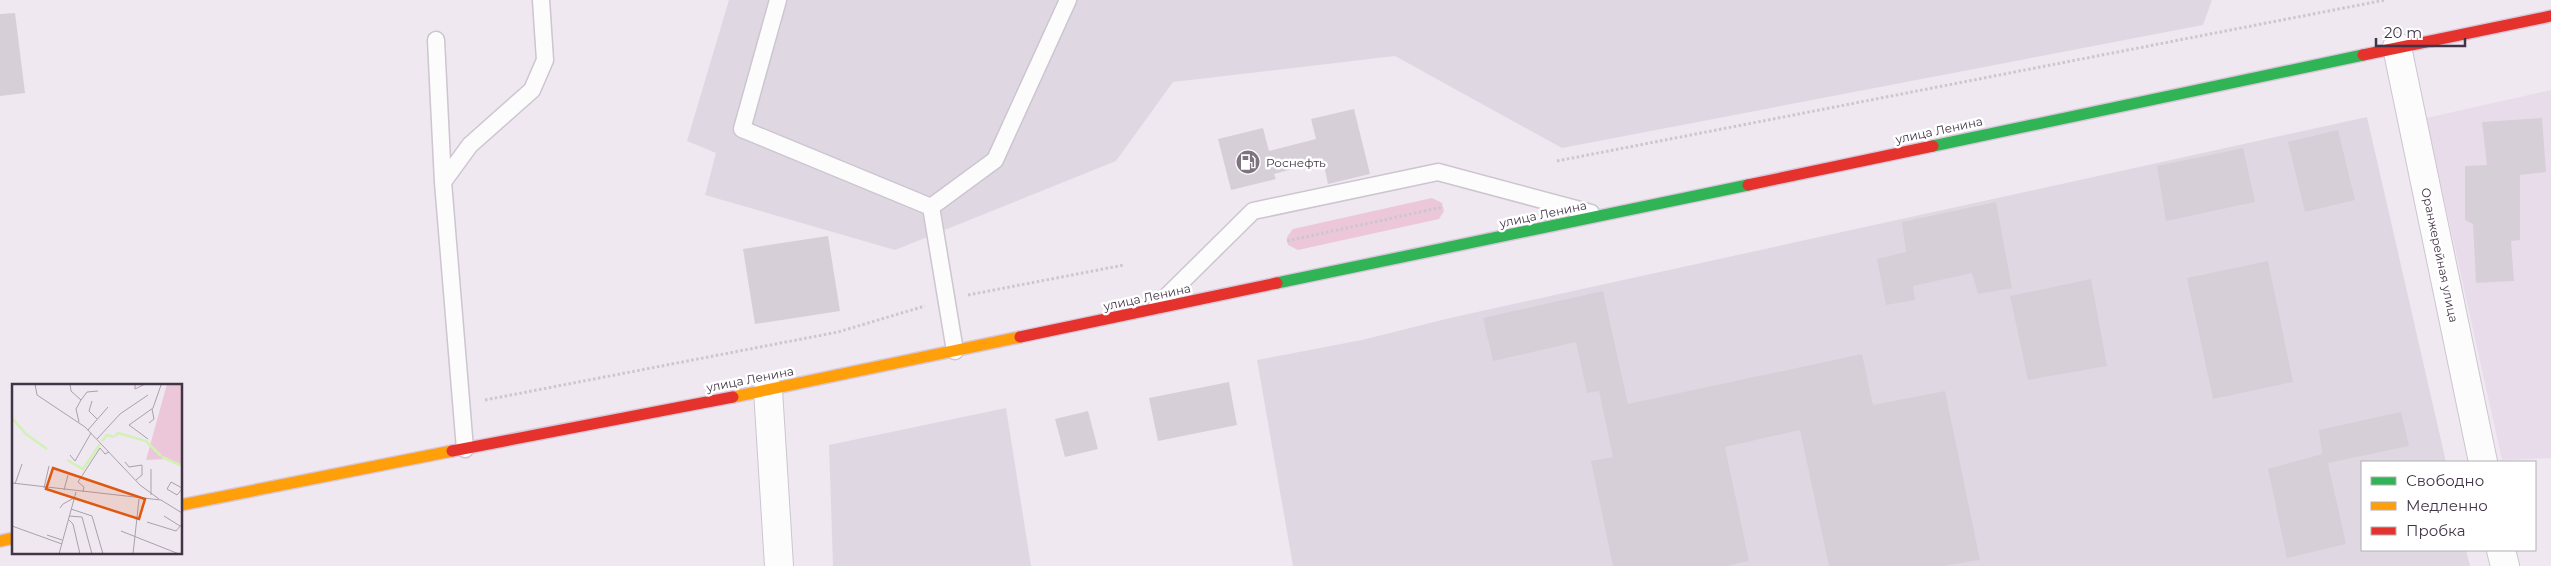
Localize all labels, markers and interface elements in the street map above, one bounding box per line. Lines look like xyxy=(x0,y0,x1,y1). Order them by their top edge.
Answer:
scale bar xyxy=(2376,15,2465,47)
text: 20 m xyxy=(2384,23,2422,42)
street label: улица Ленина xyxy=(1893,113,1984,147)
fuel station icon: Роснефть xyxy=(1235,149,1261,175)
place label: Роснефть xyxy=(1266,155,1326,170)
street label: Оранжерейная улица xyxy=(2418,186,2462,324)
street label: улица Ленина xyxy=(1497,197,1588,231)
street label: улица Ленина xyxy=(1101,280,1192,314)
street label: улица Ленина xyxy=(704,363,795,395)
inset map xyxy=(12,384,182,554)
legend xyxy=(2361,461,2536,551)
text: Свободно xyxy=(2406,471,2484,490)
text: Медленно xyxy=(2406,496,2488,515)
text: Пробка xyxy=(2406,521,2465,540)

